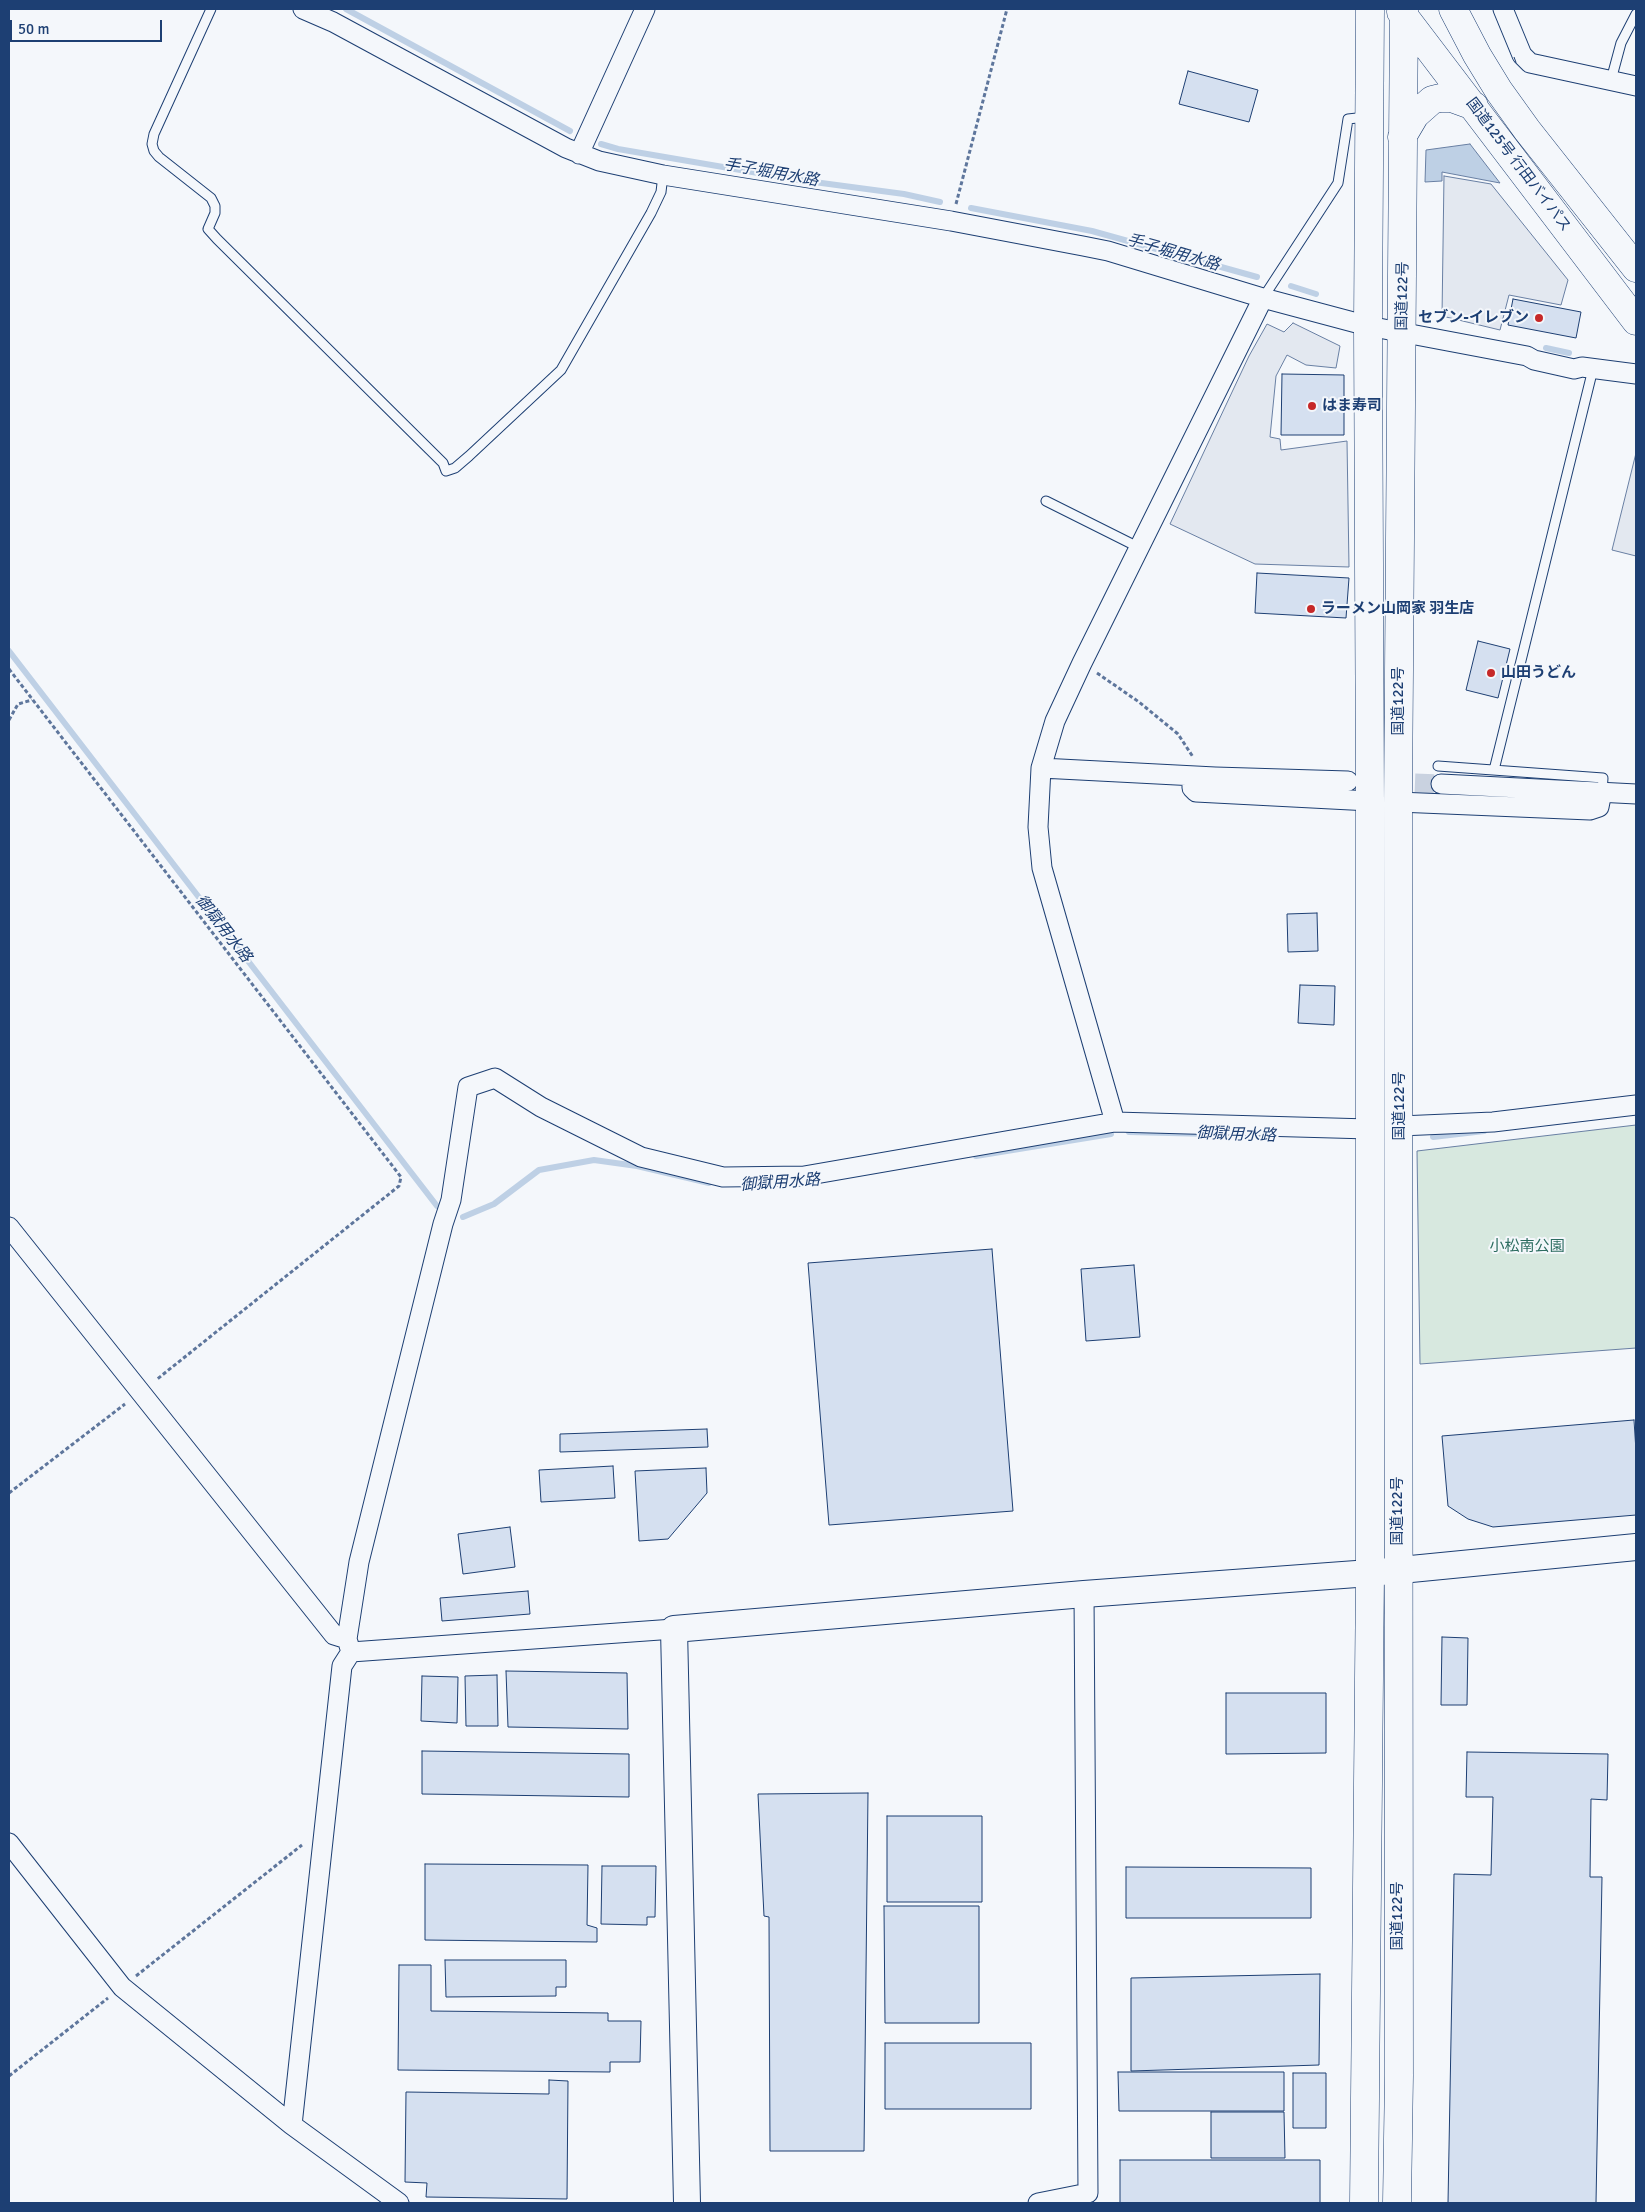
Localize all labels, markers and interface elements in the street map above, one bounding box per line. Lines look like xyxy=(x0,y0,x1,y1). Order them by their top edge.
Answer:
scale bar xyxy=(12,10,165,42)
text: 50 m xyxy=(18,20,49,38)
street label: 国道125号 行田バイパス xyxy=(1462,95,1574,235)
water label: 手子堀用水路 xyxy=(722,155,820,191)
water label: 手子堀用水路 xyxy=(1124,231,1222,275)
street label: 国道122号 xyxy=(1393,261,1413,331)
place label: セブン-イレブン xyxy=(1418,309,1529,327)
marker: セブン-イレブン xyxy=(1533,312,1545,324)
place label: はま寿司 xyxy=(1322,397,1382,415)
marker: はま寿司 xyxy=(1306,400,1318,412)
place label: ラーメン山岡家 羽生店 xyxy=(1321,600,1474,618)
marker: ラーメン山岡家 羽生店 xyxy=(1305,603,1317,615)
place label: 山田うどん xyxy=(1501,664,1576,682)
street label: 国道122号 xyxy=(1390,666,1408,736)
marker: 山田うどん xyxy=(1485,667,1497,679)
water label: 御獄用水路 xyxy=(191,892,255,966)
street label: 国道122号 xyxy=(1391,1071,1409,1141)
water label: 御獄用水路 xyxy=(1196,1124,1276,1146)
water label: 御獄用水路 xyxy=(739,1171,821,1195)
park label: 小松南公園 xyxy=(1490,1238,1564,1256)
street label: 国道122号 xyxy=(1389,1476,1407,1546)
street label: 国道122号 xyxy=(1389,1881,1407,1951)

